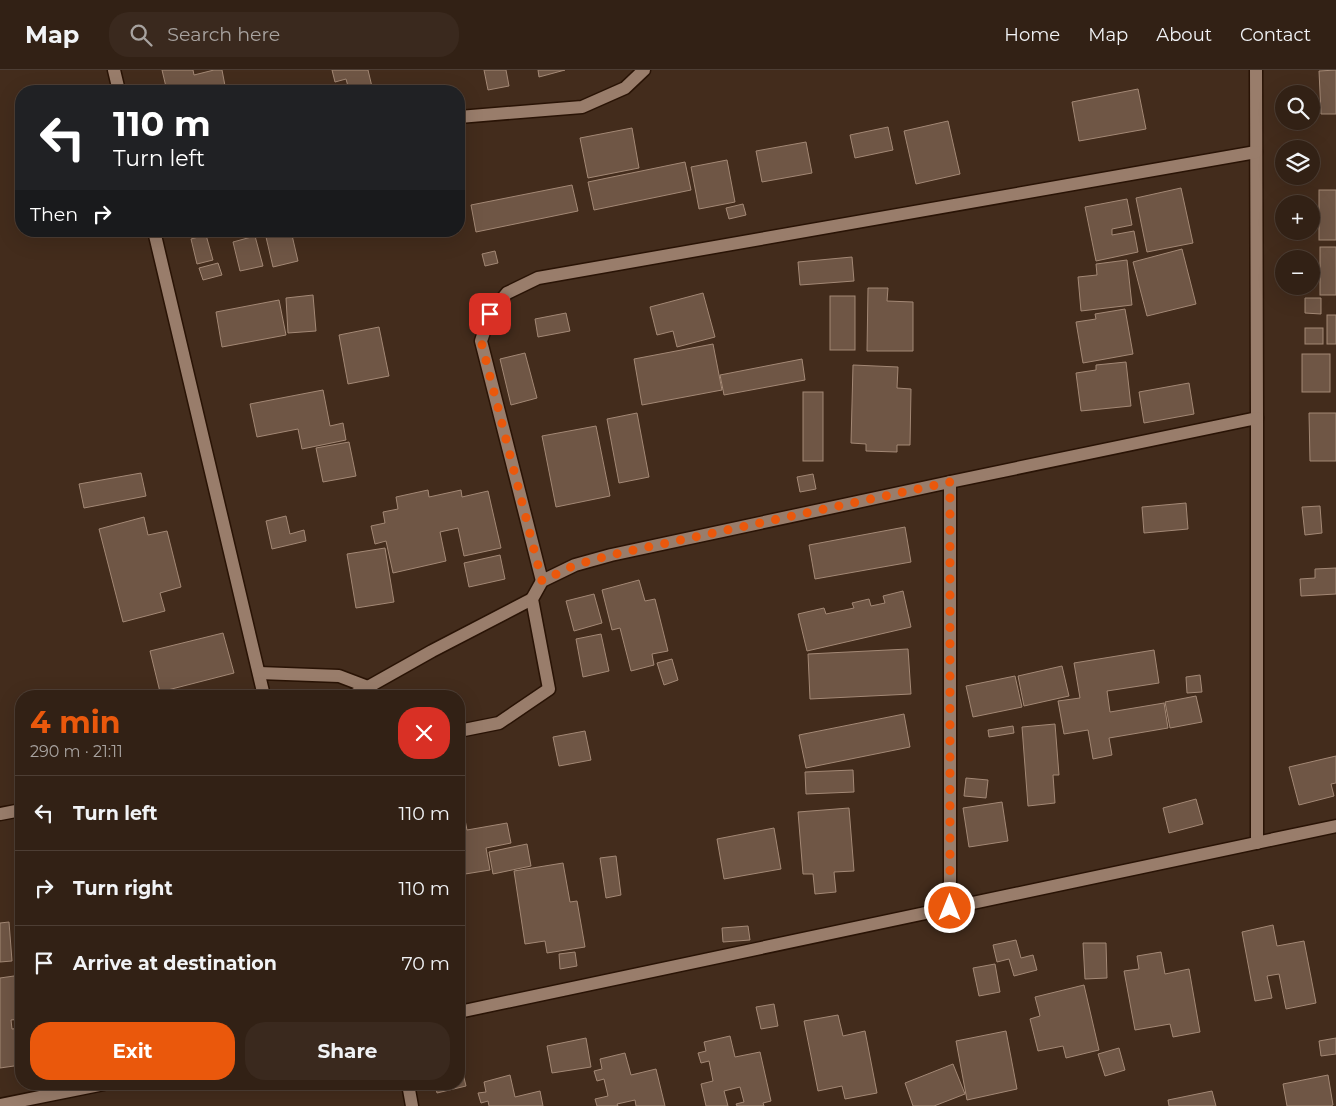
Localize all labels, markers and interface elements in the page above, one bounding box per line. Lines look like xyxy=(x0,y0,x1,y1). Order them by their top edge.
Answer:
search box xyxy=(109,12,459,57)
text: Map xyxy=(25,20,79,49)
icon: search xyxy=(127,21,155,49)
text: Search here xyxy=(167,23,280,46)
text: Home xyxy=(1004,24,1060,46)
text: Map xyxy=(1088,24,1128,46)
text: About xyxy=(1156,24,1212,46)
text: Contact xyxy=(1240,24,1311,46)
map controls xyxy=(1275,85,1320,295)
button: search xyxy=(1275,85,1320,130)
text: 110 m xyxy=(113,102,211,145)
icon: left xyxy=(30,105,95,170)
button: layers xyxy=(1275,140,1320,185)
text: Turn left xyxy=(113,145,205,172)
button: + xyxy=(1275,195,1320,240)
icon: right xyxy=(88,200,116,228)
text: Then xyxy=(30,203,78,226)
button: − xyxy=(1275,250,1320,295)
pin xyxy=(469,293,511,335)
icon: arrive xyxy=(476,300,504,328)
text: 4 min xyxy=(30,704,120,741)
button: close xyxy=(398,707,450,759)
text: 290 m · 21:11 xyxy=(30,742,123,761)
icon: left xyxy=(30,799,58,827)
text: Turn left xyxy=(73,802,158,825)
text: 110 m xyxy=(399,802,450,825)
icon: right xyxy=(30,874,58,902)
text: Turn right xyxy=(73,877,173,900)
text: 110 m xyxy=(399,877,450,900)
position arrow xyxy=(923,881,975,933)
icon: arrive xyxy=(30,949,58,977)
text: Arrive at destination xyxy=(73,952,277,975)
text: 70 m xyxy=(401,952,450,975)
button: Exit xyxy=(30,1022,235,1080)
button: Share xyxy=(245,1022,450,1080)

